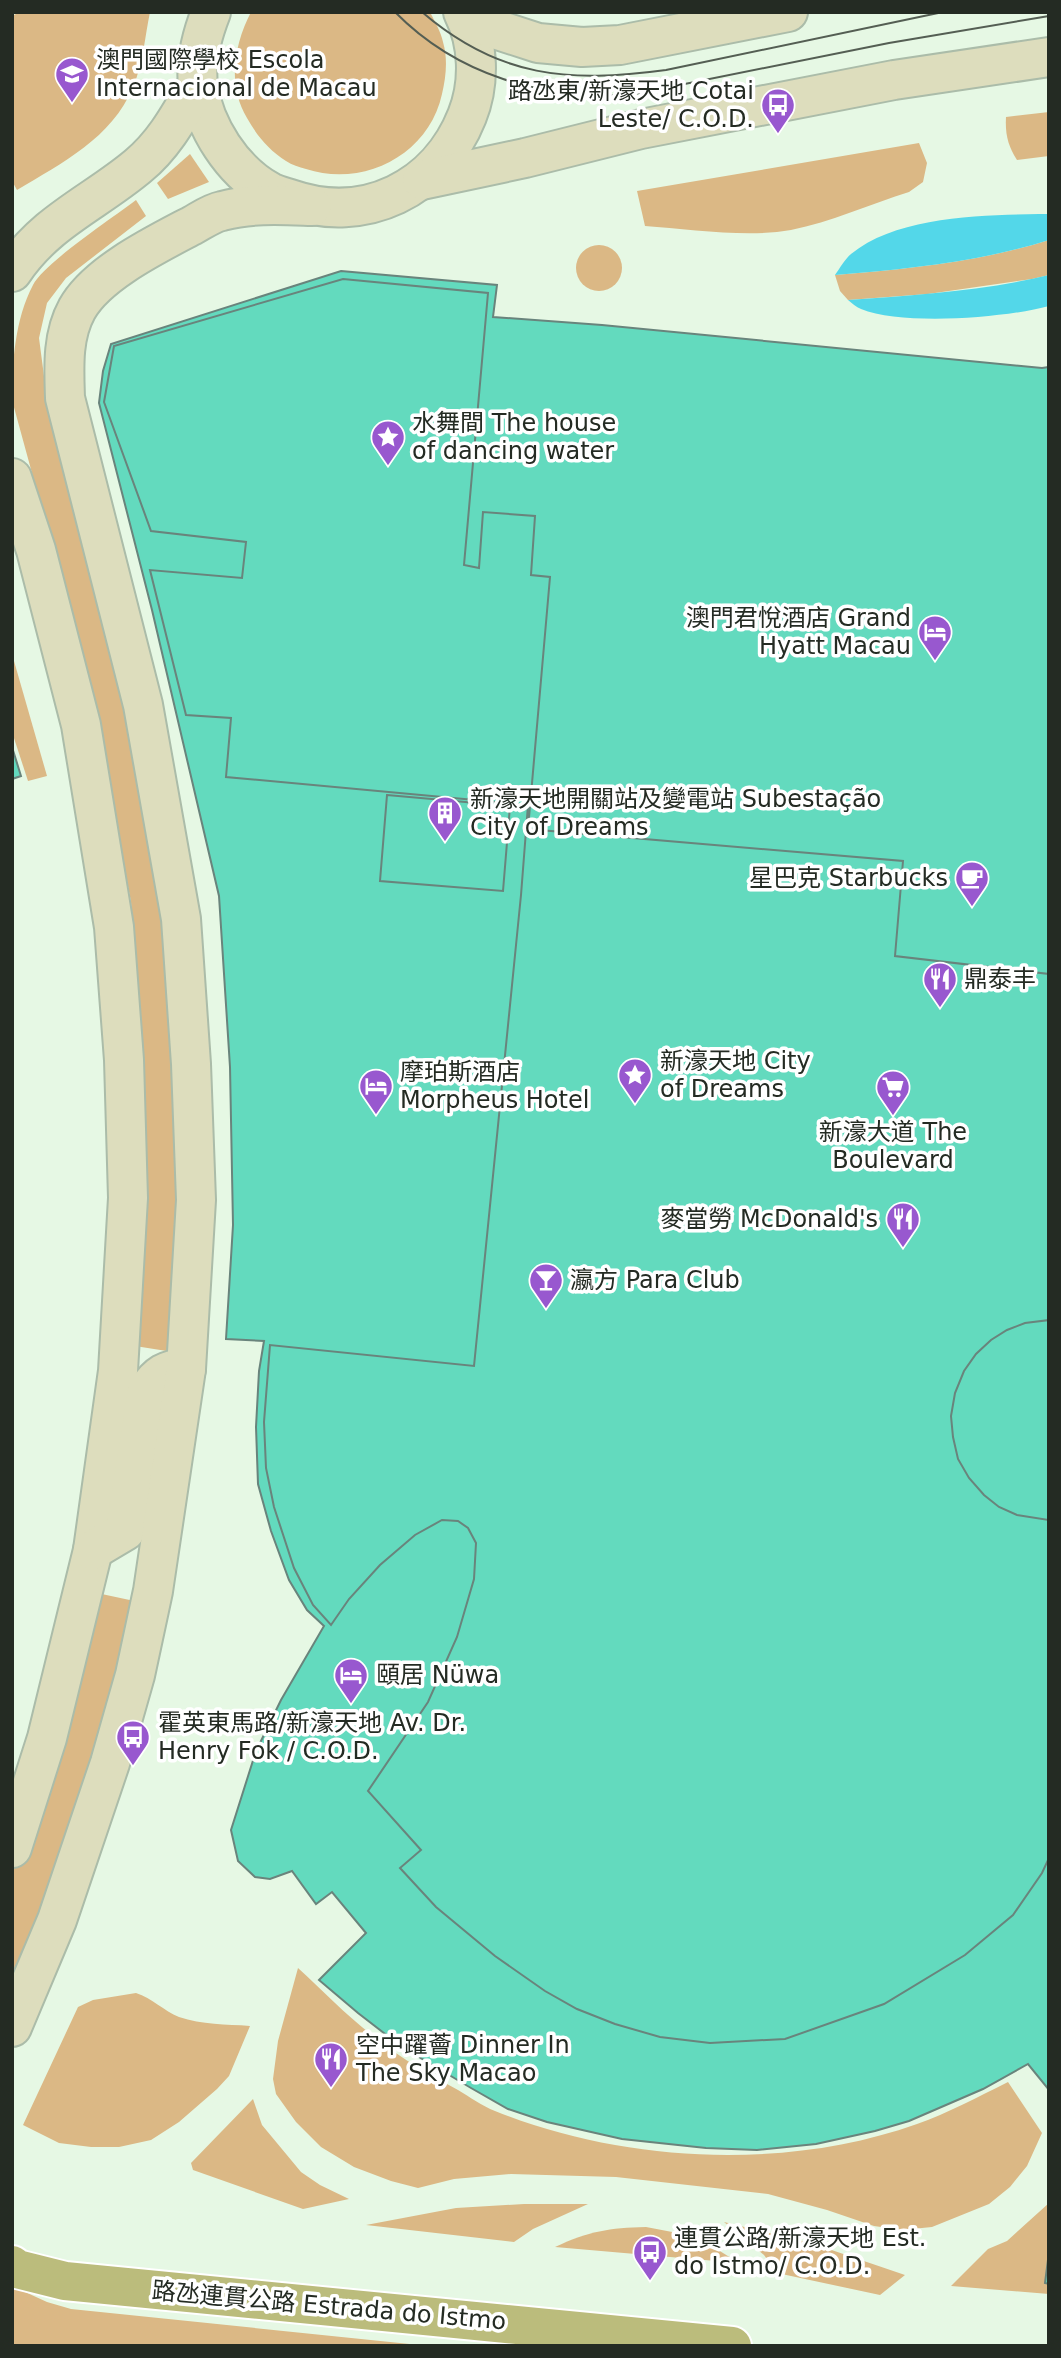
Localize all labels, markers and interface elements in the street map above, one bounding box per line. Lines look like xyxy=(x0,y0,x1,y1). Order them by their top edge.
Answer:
place label: 澳門國際學校 Escola Internacional de Macau xyxy=(96,46,377,102)
school or university icon: 澳門國際學校 Escola Internacional de Macau xyxy=(53,55,91,104)
place label: 路氹東/新濠天地 Cotai Leste/ C.O.D. xyxy=(508,77,754,133)
bus stop icon: 路氹東/新濠天地 Cotai Leste/ C.O.D. xyxy=(759,86,797,135)
place label: 水舞間 The house of dancing water xyxy=(412,409,616,465)
place icon: 水舞間 The house of dancing water xyxy=(369,418,407,467)
place label: 澳門君悅酒店 Grand Hyatt Macau xyxy=(686,604,911,660)
hotel icon: 澳門君悅酒店 Grand Hyatt Macau xyxy=(916,613,954,662)
place label: 新濠天地開關站及變電站 Subestação City of Dreams xyxy=(470,785,881,841)
building icon: 新濠天地開關站及變電站 Subestação City of Dreams xyxy=(426,794,464,843)
cafe icon: 星巴克 Starbucks xyxy=(953,859,991,908)
place label: 星巴克 Starbucks xyxy=(749,864,948,892)
restaurant icon: 鼎泰丰 xyxy=(921,960,959,1009)
place label: 鼎泰丰 xyxy=(964,965,1036,993)
place label: 新濠天地 City of Dreams xyxy=(660,1047,811,1103)
place icon: 新濠天地 City of Dreams xyxy=(616,1056,654,1105)
place label: 摩珀斯酒店 Morpheus Hotel xyxy=(400,1058,589,1114)
hotel icon: 摩珀斯酒店 Morpheus Hotel xyxy=(357,1067,395,1116)
supermarket icon: 新濠大道 The Boulevard xyxy=(874,1068,912,1117)
place label: 新濠大道 The Boulevard xyxy=(819,1118,967,1174)
restaurant icon: 麥當勞 McDonald's xyxy=(884,1200,922,1249)
place label: 麥當勞 McDonald's xyxy=(660,1205,878,1233)
bar icon: 瀛方 Para Club xyxy=(527,1261,565,1310)
place label: 瀛方 Para Club xyxy=(570,1266,740,1294)
hotel icon: 頤居 Nüwa xyxy=(332,1656,370,1705)
place label: 頤居 Nüwa xyxy=(376,1661,499,1689)
place label: 霍英東馬路/新濠天地 Av. Dr. Henry Fok / C.O.D. xyxy=(158,1709,466,1765)
bus stop icon: 霍英東馬路/新濠天地 Av. Dr. Henry Fok / C.O.D. xyxy=(114,1718,152,1767)
place label: 空中躍薈 Dinner In The Sky Macao xyxy=(355,2031,570,2087)
restaurant icon: 空中躍薈 Dinner In The Sky Macao xyxy=(312,2040,350,2089)
place label: 連貫公路/新濠天地 Est. do Istmo/ C.O.D. xyxy=(674,2224,926,2280)
bus stop icon: 連貫公路/新濠天地 Est. do Istmo/ C.O.D. xyxy=(631,2233,669,2282)
street label: 路氹連貫公路 Estrada do Istmo xyxy=(151,2277,507,2335)

